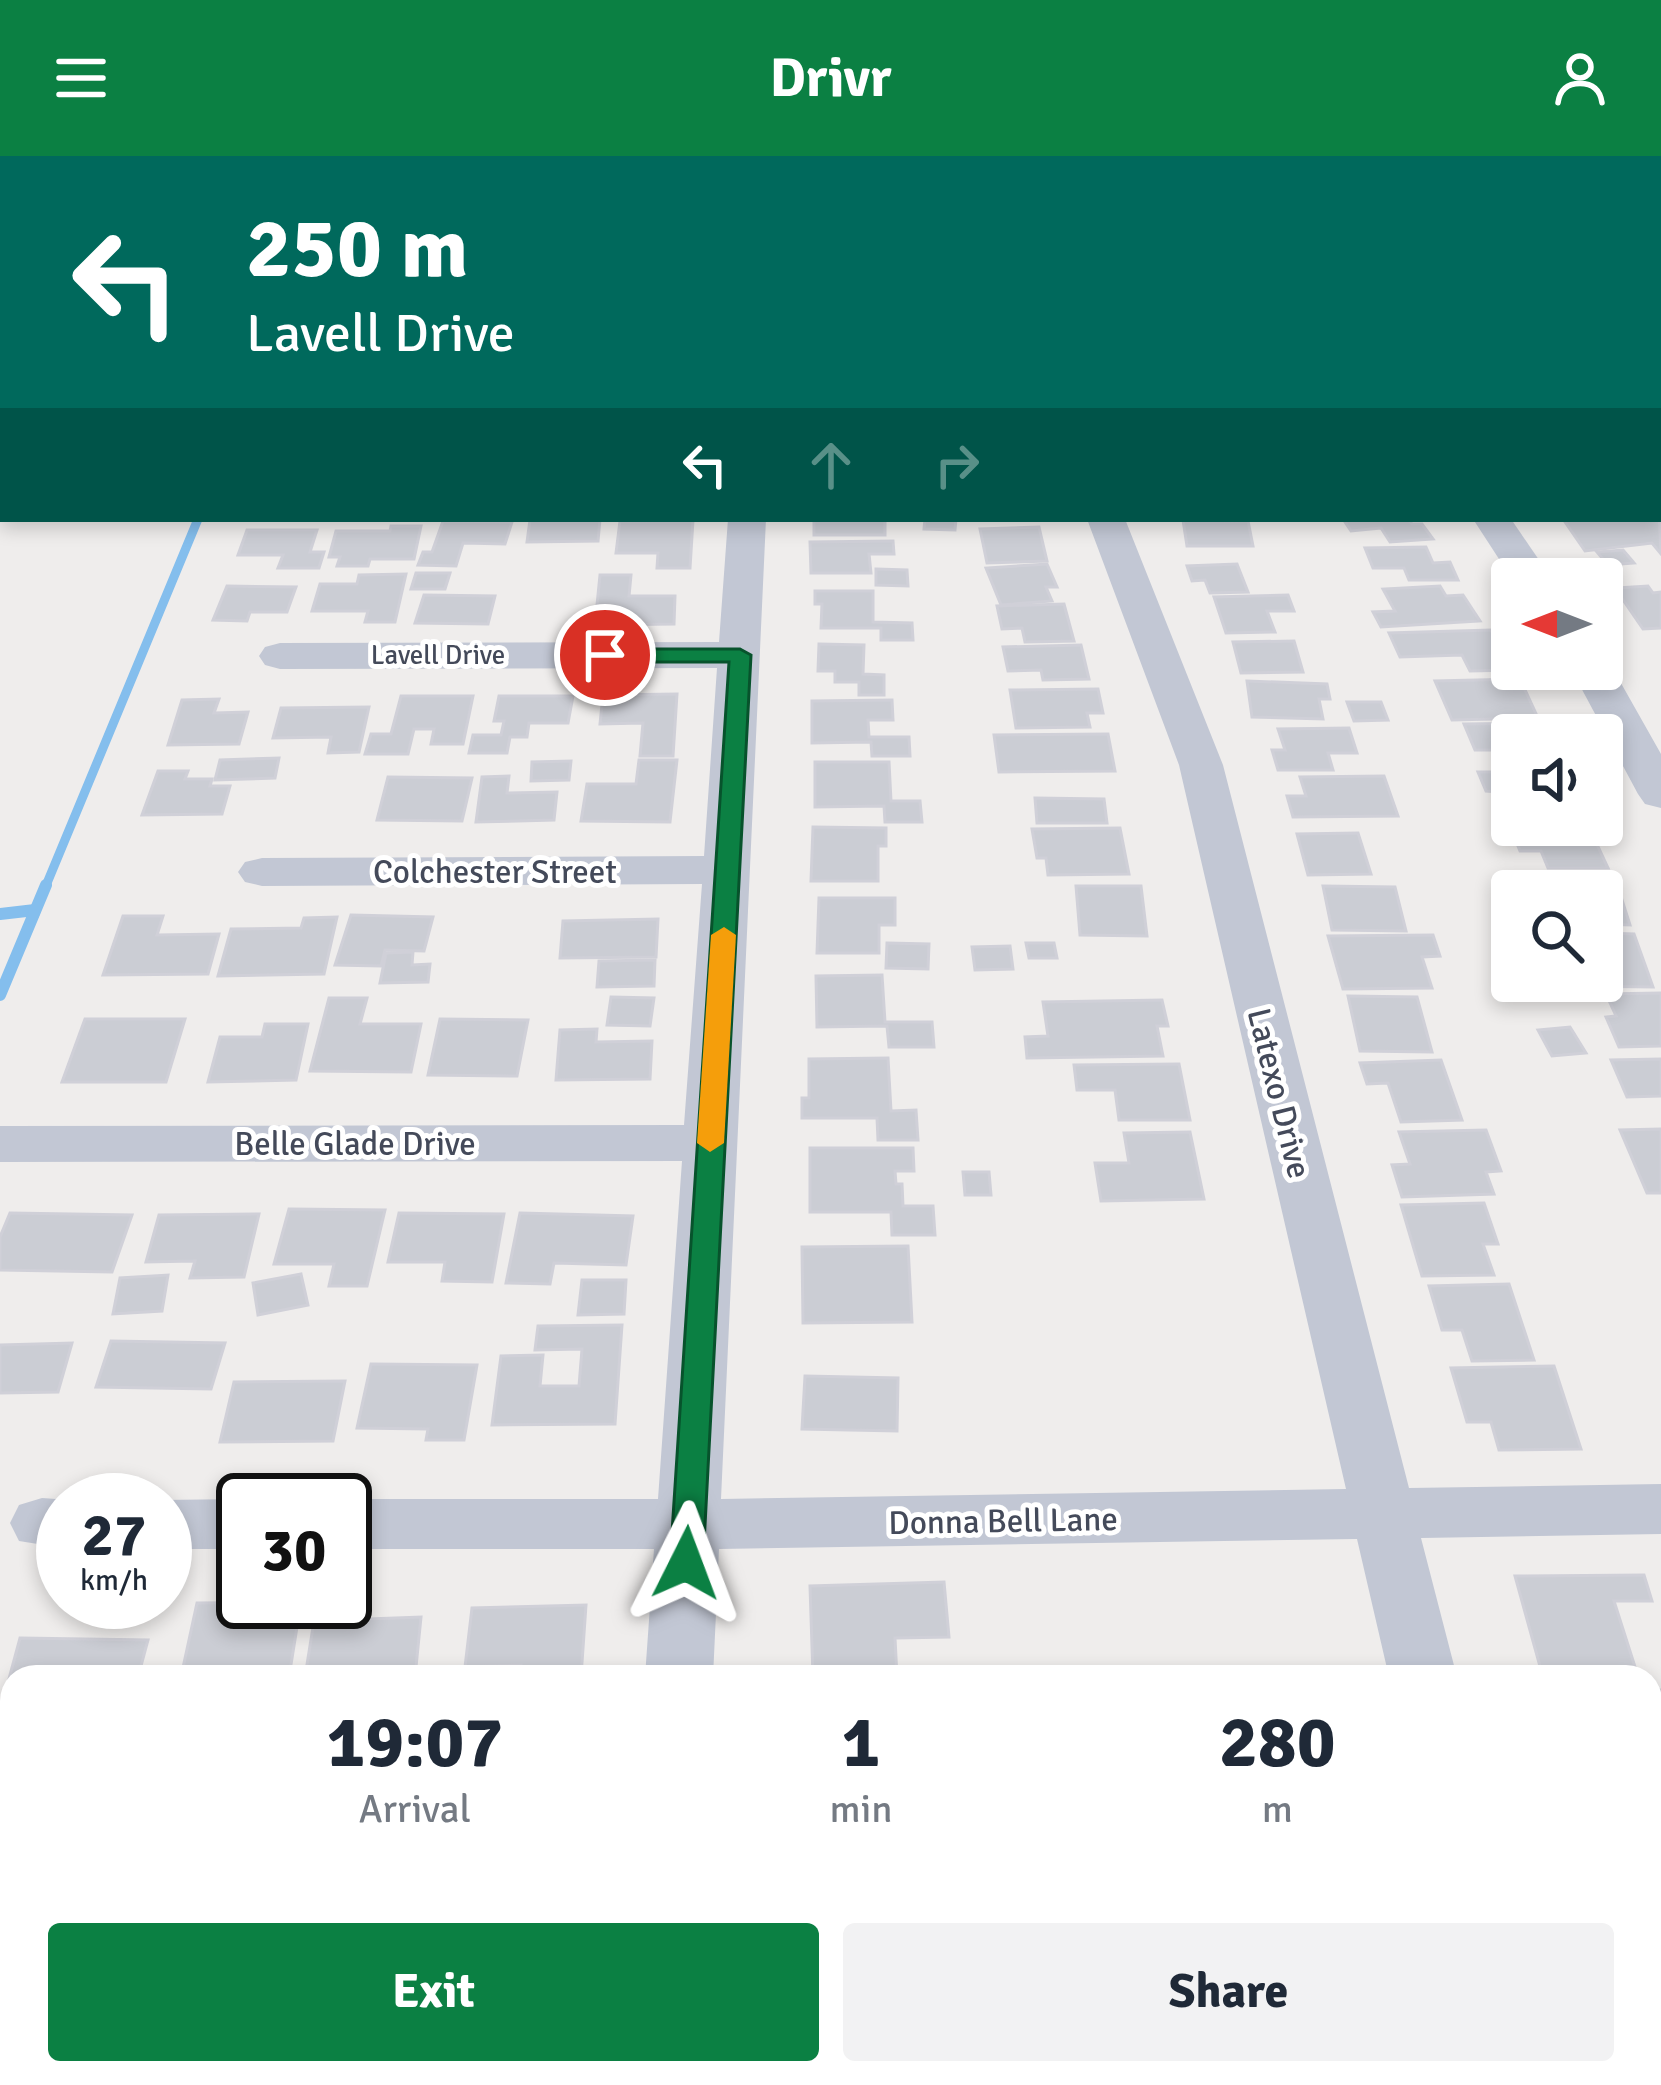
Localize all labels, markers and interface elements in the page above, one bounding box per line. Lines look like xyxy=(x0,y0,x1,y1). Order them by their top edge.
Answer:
icon: menu xyxy=(48,45,114,111)
text: Drivr xyxy=(770,45,891,112)
icon: person xyxy=(1547,45,1613,111)
text: 250 m xyxy=(246,197,468,301)
icon: left xyxy=(48,204,204,360)
text: Lavell Drive xyxy=(246,300,515,367)
icon: left xyxy=(672,432,738,498)
icon: ahead xyxy=(798,432,864,498)
icon: right xyxy=(924,432,990,498)
north arrow xyxy=(1491,558,1623,690)
map controls xyxy=(1491,558,1623,1002)
pin xyxy=(554,604,656,706)
icon: arrive xyxy=(572,622,638,688)
street label: Lavell Drive xyxy=(371,639,505,672)
button: sound xyxy=(1491,714,1623,846)
street label: Colchester Street xyxy=(373,852,617,893)
button: search xyxy=(1491,870,1623,1002)
street label: Latexo Drive xyxy=(1238,1004,1319,1183)
street label: Belle Glade Drive xyxy=(234,1124,476,1165)
speed limit sign: 30 xyxy=(216,1473,372,1629)
text: 27 xyxy=(82,1499,146,1573)
street label: Donna Bell Lane xyxy=(888,1499,1118,1544)
position arrow xyxy=(623,1500,749,1626)
text: km/h xyxy=(80,1562,148,1599)
text: 19:07 xyxy=(326,1698,503,1787)
text: 1 xyxy=(842,1698,880,1787)
text: 280 xyxy=(1219,1698,1336,1787)
text: Arrival xyxy=(359,1785,471,1833)
text: min xyxy=(830,1785,893,1833)
text: m xyxy=(1262,1785,1293,1833)
button: Exit xyxy=(48,1923,819,2061)
button: Share xyxy=(843,1923,1614,2061)

